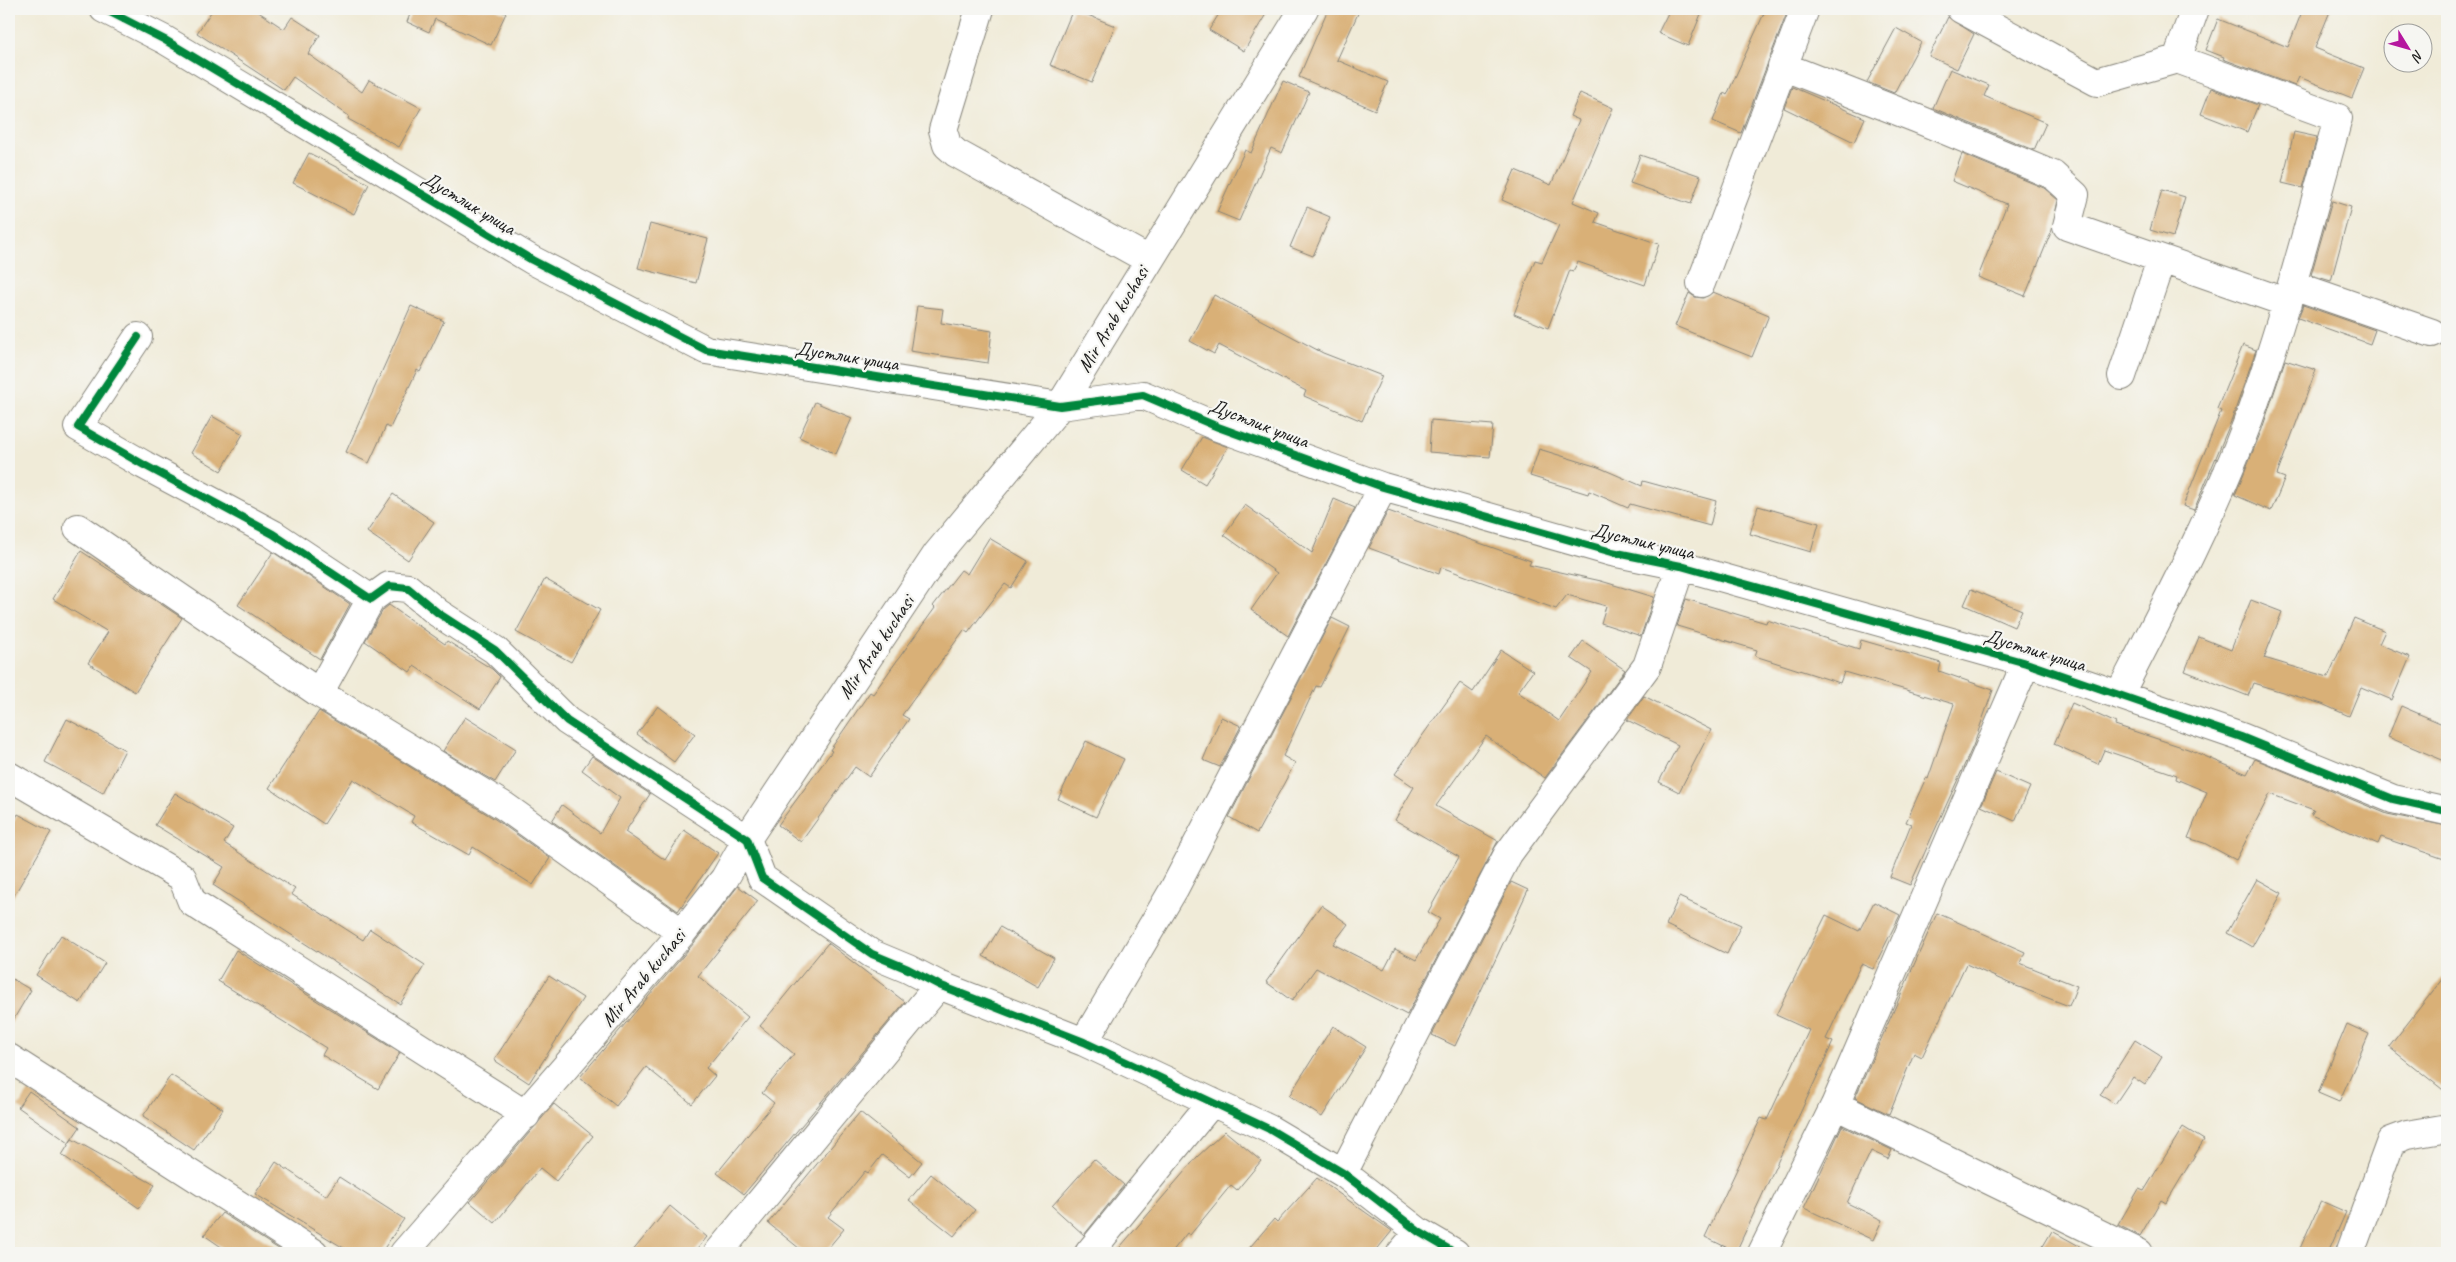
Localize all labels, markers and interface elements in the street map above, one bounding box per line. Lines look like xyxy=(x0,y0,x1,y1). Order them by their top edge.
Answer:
north arrow xyxy=(2384,22,2434,72)
text: N xyxy=(2407,47,2427,66)
street label: Дустлик улица xyxy=(418,165,522,242)
street label: Mir Arab kuchasi xyxy=(1072,260,1156,377)
street label: Дустлик улица xyxy=(793,335,902,377)
street label: Дустлик улица xyxy=(1206,393,1314,454)
street label: Дустлик улица xyxy=(1589,517,1699,565)
street label: Mir Arab kuchasi xyxy=(832,589,921,703)
street label: Дустлик улица xyxy=(1981,623,2090,678)
street label: Mir Arab kuchasi xyxy=(595,923,692,1032)

